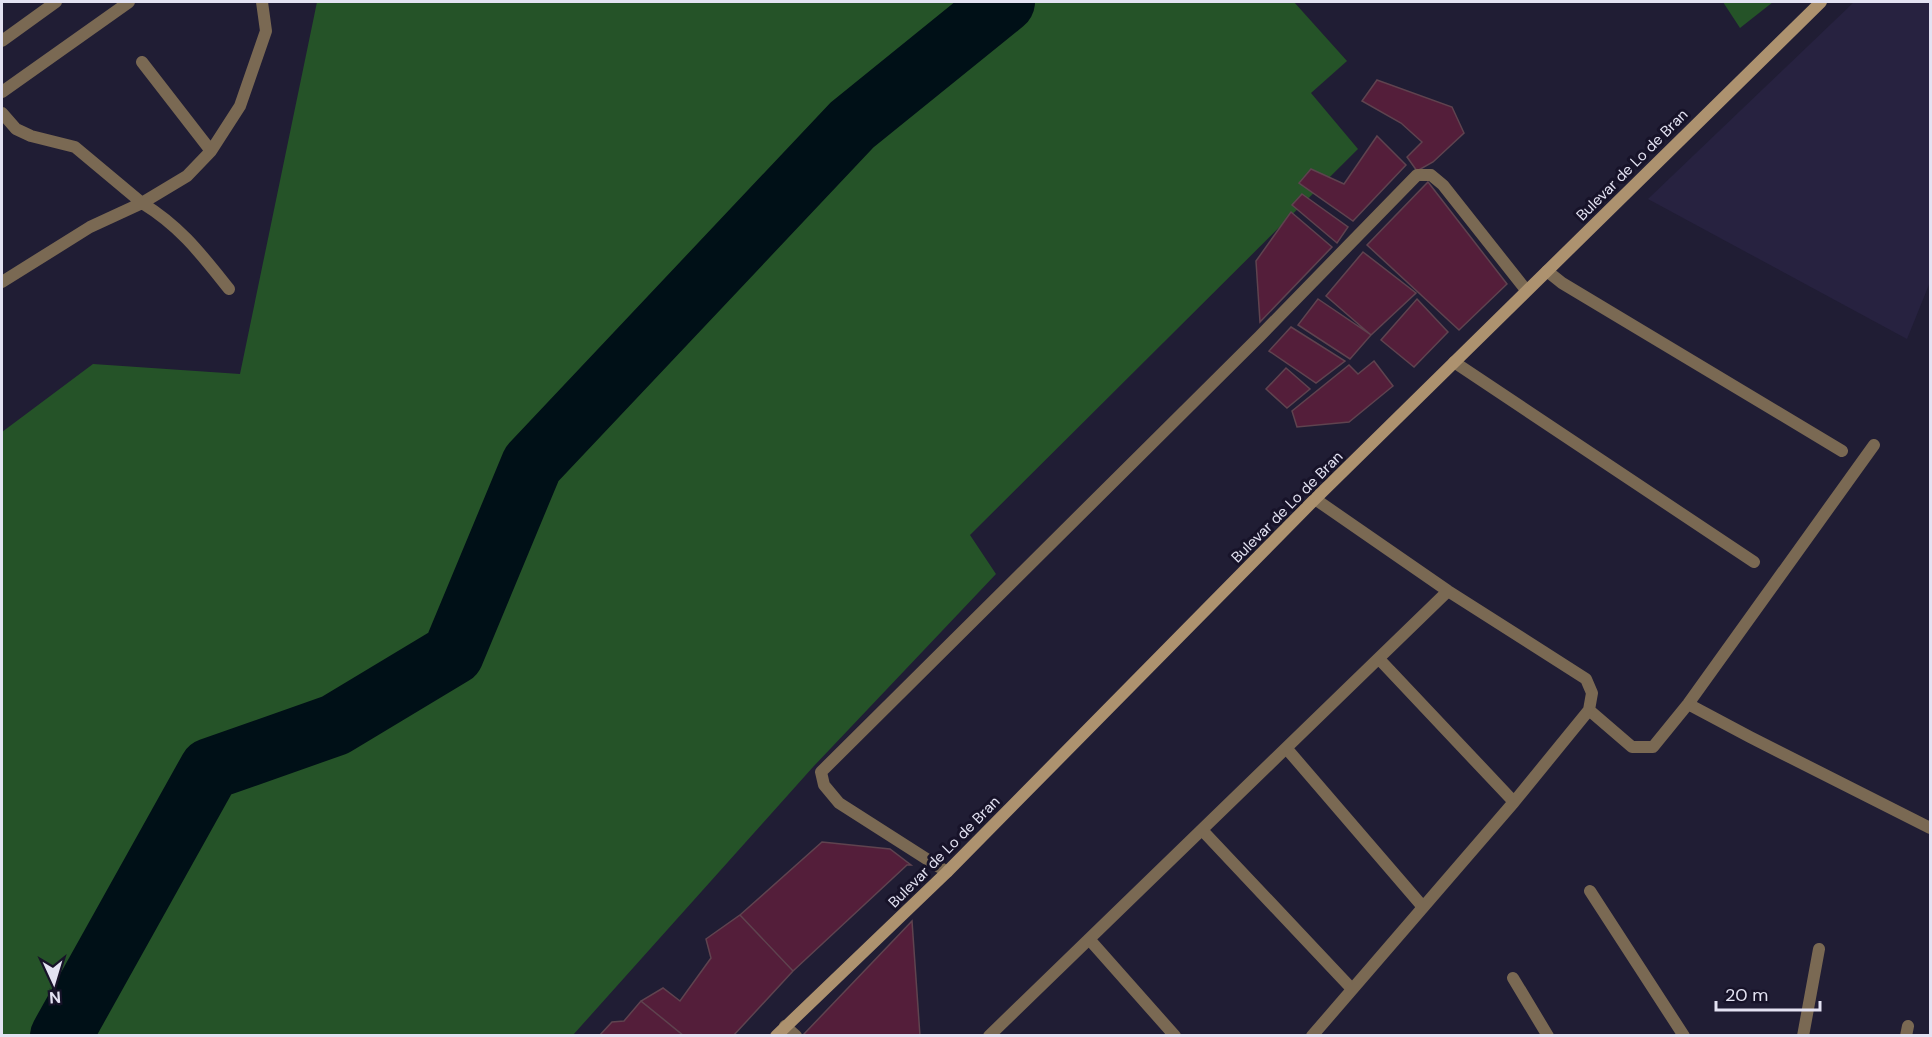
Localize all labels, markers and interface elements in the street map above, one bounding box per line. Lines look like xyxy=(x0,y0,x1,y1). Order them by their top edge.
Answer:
street label: Bulevar de Lo de Bran xyxy=(1572,105,1692,225)
street label: Bulevar de Lo de Bran xyxy=(1227,447,1347,567)
street label: Bulevar de Lo de Bran xyxy=(884,792,1004,912)
north arrow xyxy=(24,953,84,1013)
scale bar xyxy=(1716,974,1820,1012)
text: 20 m xyxy=(1725,983,1768,1007)
text: N xyxy=(48,987,62,1008)

